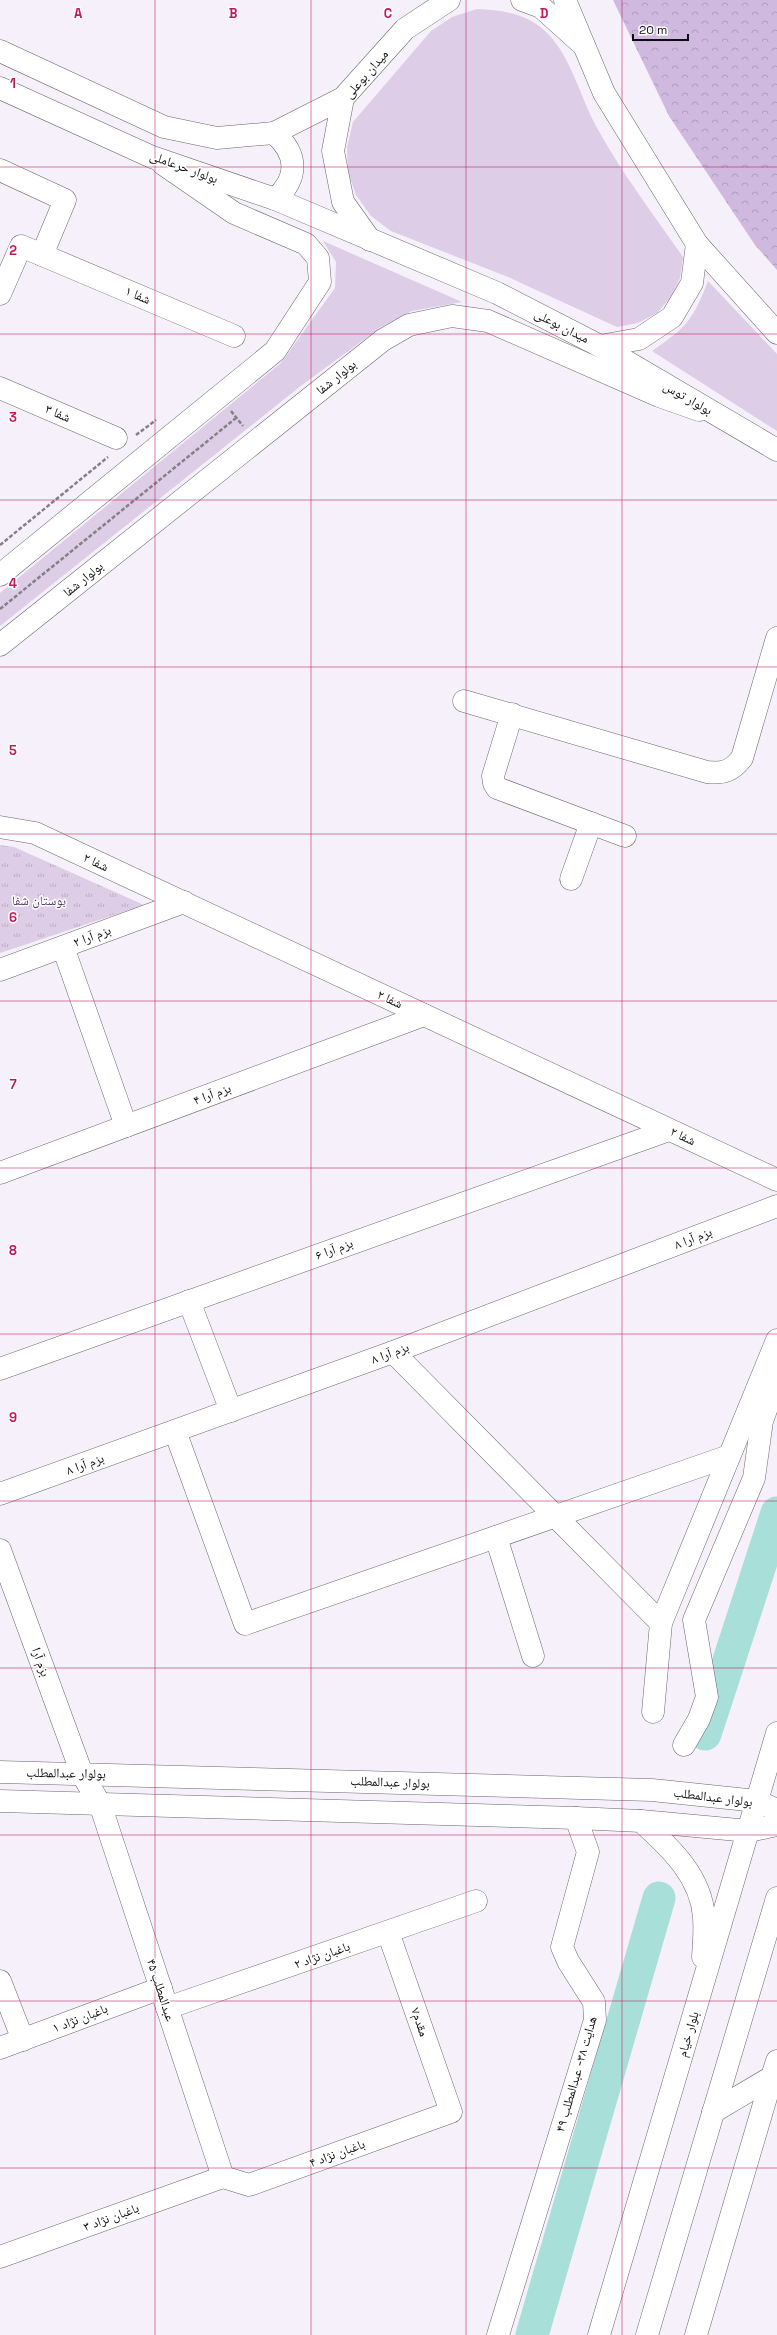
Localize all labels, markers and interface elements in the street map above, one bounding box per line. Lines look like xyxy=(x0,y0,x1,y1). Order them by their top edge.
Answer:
text: A xyxy=(74,5,83,22)
text: B xyxy=(229,5,238,22)
text: C xyxy=(384,5,392,22)
text: D xyxy=(540,5,549,22)
scale bar xyxy=(633,16,688,42)
text: 20 m xyxy=(639,22,667,38)
street label: میدان بوعلی xyxy=(340,46,392,102)
text: 1 xyxy=(10,75,16,92)
street label: بولوار حرعاملی xyxy=(148,147,220,187)
text: 2 xyxy=(9,242,17,259)
street label: شفا ۱ xyxy=(123,282,153,308)
street label: میدان بوعلی xyxy=(532,305,592,347)
street label: بولوار شفا xyxy=(312,356,360,398)
street label: بولوار توس xyxy=(661,377,715,419)
street label: شفا ۳ xyxy=(43,400,73,426)
text: 3 xyxy=(9,409,17,426)
street label: بولوار شفا xyxy=(59,558,107,600)
text: 4 xyxy=(9,575,17,592)
text: 5 xyxy=(9,742,17,759)
street label: شفا ۲ xyxy=(81,849,111,875)
park label: بوستان شفا xyxy=(12,892,66,909)
text: 6 xyxy=(9,909,17,926)
street label: بزم آرا ۲ xyxy=(71,921,113,951)
street label: شفا ۲ xyxy=(375,986,405,1012)
text: 7 xyxy=(9,1076,17,1093)
street label: بزم آرا ۴ xyxy=(191,1079,233,1109)
street label: شفا ۲ xyxy=(668,1123,698,1149)
street label: بزم آرا ۸ xyxy=(672,1223,714,1253)
street label: بزم آرا ۶ xyxy=(313,1234,355,1264)
text: 8 xyxy=(9,1242,17,1259)
street label: بزم آرا ۸ xyxy=(369,1338,411,1368)
text: 9 xyxy=(9,1409,17,1426)
street label: بزم آرا ۸ xyxy=(64,1449,106,1479)
street label: بزم آرا xyxy=(28,1645,54,1679)
street label: بولوار عبدالمطلب xyxy=(26,1764,106,1782)
street label: بولوار عبدالمطلب xyxy=(350,1772,430,1792)
street label: بولوار عبدالمطلب xyxy=(672,1784,754,1810)
street label: باغبان نژاد ۲ xyxy=(292,1938,352,1972)
street label: عبدالمطلب ۴۵ xyxy=(143,1957,179,2024)
street label: باغبان نژاد ۱ xyxy=(50,2000,110,2036)
street label: مقدم۷ xyxy=(407,2005,433,2039)
street label: بلوار خیام xyxy=(673,2009,703,2059)
street label: هدایت ۳۸- عبدالمطلب ۴۹ xyxy=(551,2014,601,2134)
street label: باغبان نژاد ۴ xyxy=(307,2135,367,2171)
street label: باغبان نژاد ۳ xyxy=(81,2199,141,2235)

